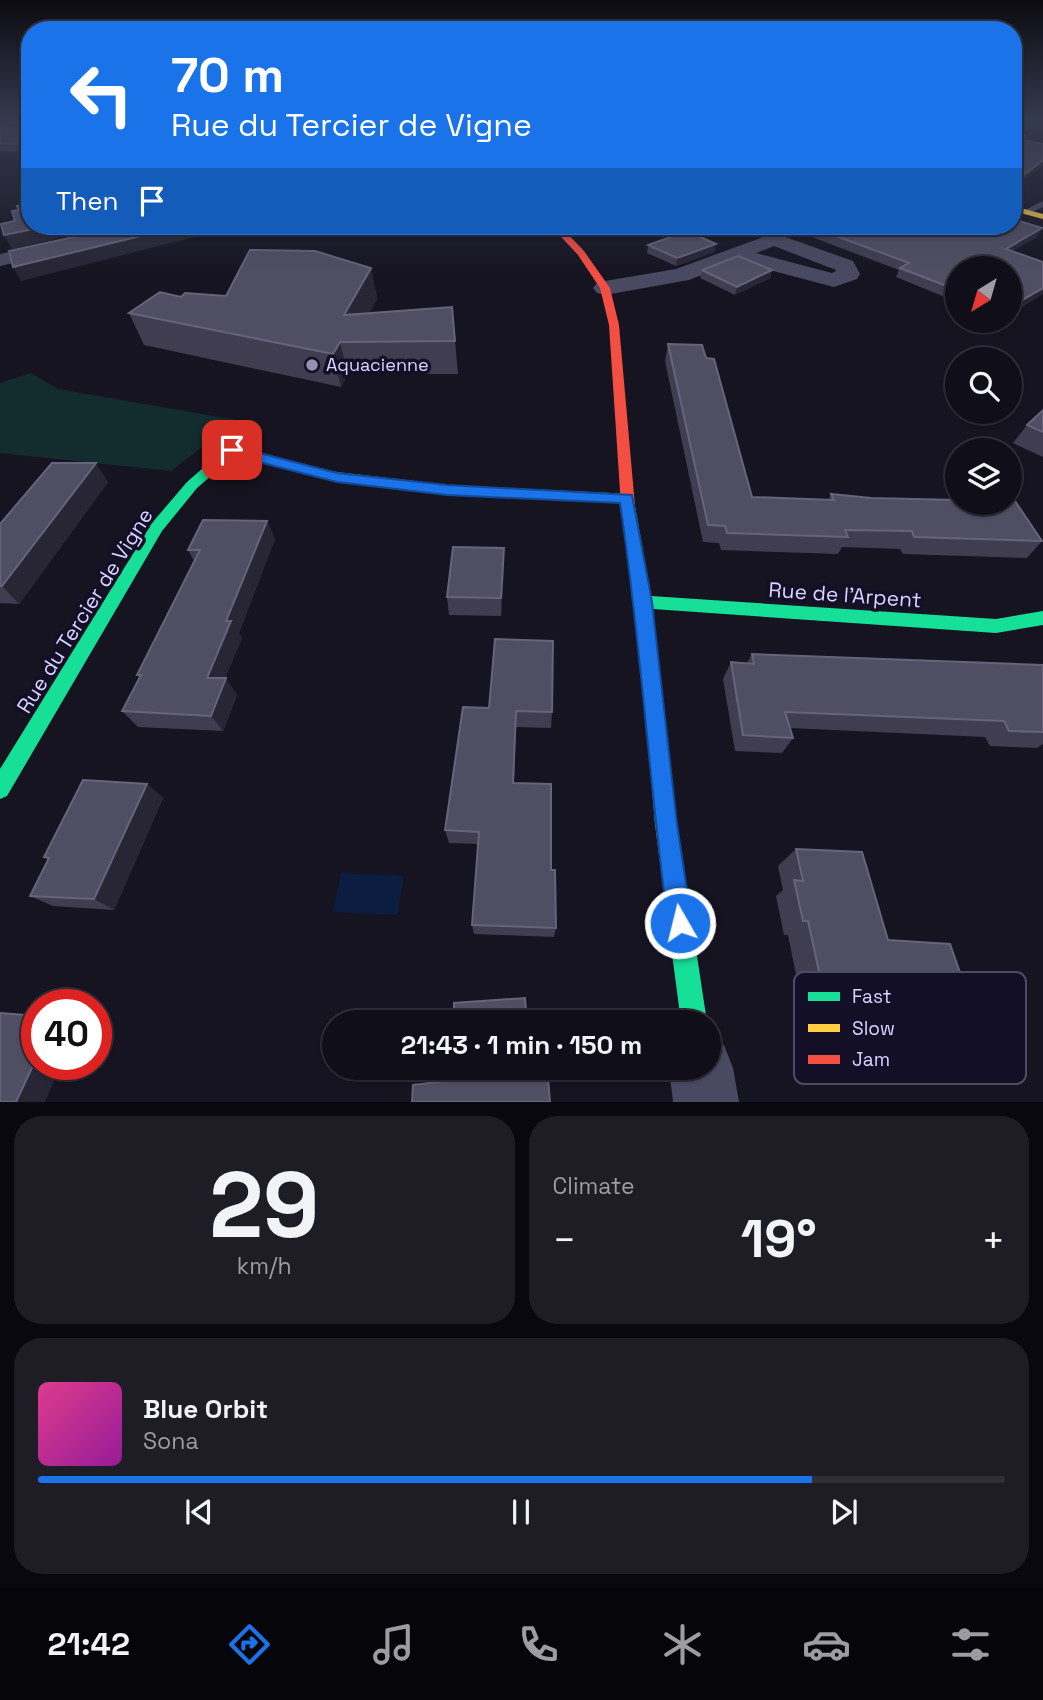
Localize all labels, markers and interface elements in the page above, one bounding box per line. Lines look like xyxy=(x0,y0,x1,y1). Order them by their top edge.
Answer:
text: 70 m xyxy=(171,44,284,106)
icon: left xyxy=(56,49,147,140)
text: Rue du Tercier de Vigne xyxy=(171,105,532,145)
icon: arrive xyxy=(133,182,171,220)
text: Then xyxy=(56,184,119,218)
north arrow xyxy=(945,256,1022,332)
map controls xyxy=(945,256,1022,515)
button: search xyxy=(945,347,1022,424)
place label: Aquacienne xyxy=(326,353,429,376)
marker: Aquacienne xyxy=(304,357,320,373)
pin xyxy=(202,420,262,480)
icon: arrive xyxy=(213,431,251,469)
button: layers xyxy=(945,438,1022,515)
street label: Rue du Tercier de Vigne xyxy=(10,503,159,718)
street label: Rue de l'Arpent xyxy=(768,576,922,613)
position arrow xyxy=(643,886,717,960)
legend xyxy=(794,972,1026,1084)
text: Fast xyxy=(852,984,892,1009)
speed limit sign: 40 xyxy=(21,989,112,1080)
text: Slow xyxy=(852,1016,895,1041)
text: 21:43 · 1 min · 150 m xyxy=(401,1028,642,1062)
text: Jam xyxy=(852,1047,890,1072)
text: 29 xyxy=(209,1147,319,1264)
text: Climate xyxy=(553,1171,635,1201)
text: 19° xyxy=(741,1206,817,1272)
text: − xyxy=(553,1216,576,1264)
text: + xyxy=(981,1216,1005,1264)
text: km/h xyxy=(237,1251,292,1281)
text: Blue Orbit xyxy=(143,1392,268,1426)
text: Sona xyxy=(143,1426,199,1456)
icon: previous xyxy=(180,1493,218,1531)
icon: pause xyxy=(502,1493,540,1531)
icon: next xyxy=(825,1493,863,1531)
icon: directions xyxy=(225,1620,274,1669)
icon: music xyxy=(369,1620,418,1669)
icon: phone xyxy=(514,1620,563,1669)
icon: climate xyxy=(658,1620,707,1669)
icon: car xyxy=(802,1620,851,1669)
icon: filters xyxy=(946,1620,995,1669)
text: 21:42 xyxy=(48,1624,130,1664)

